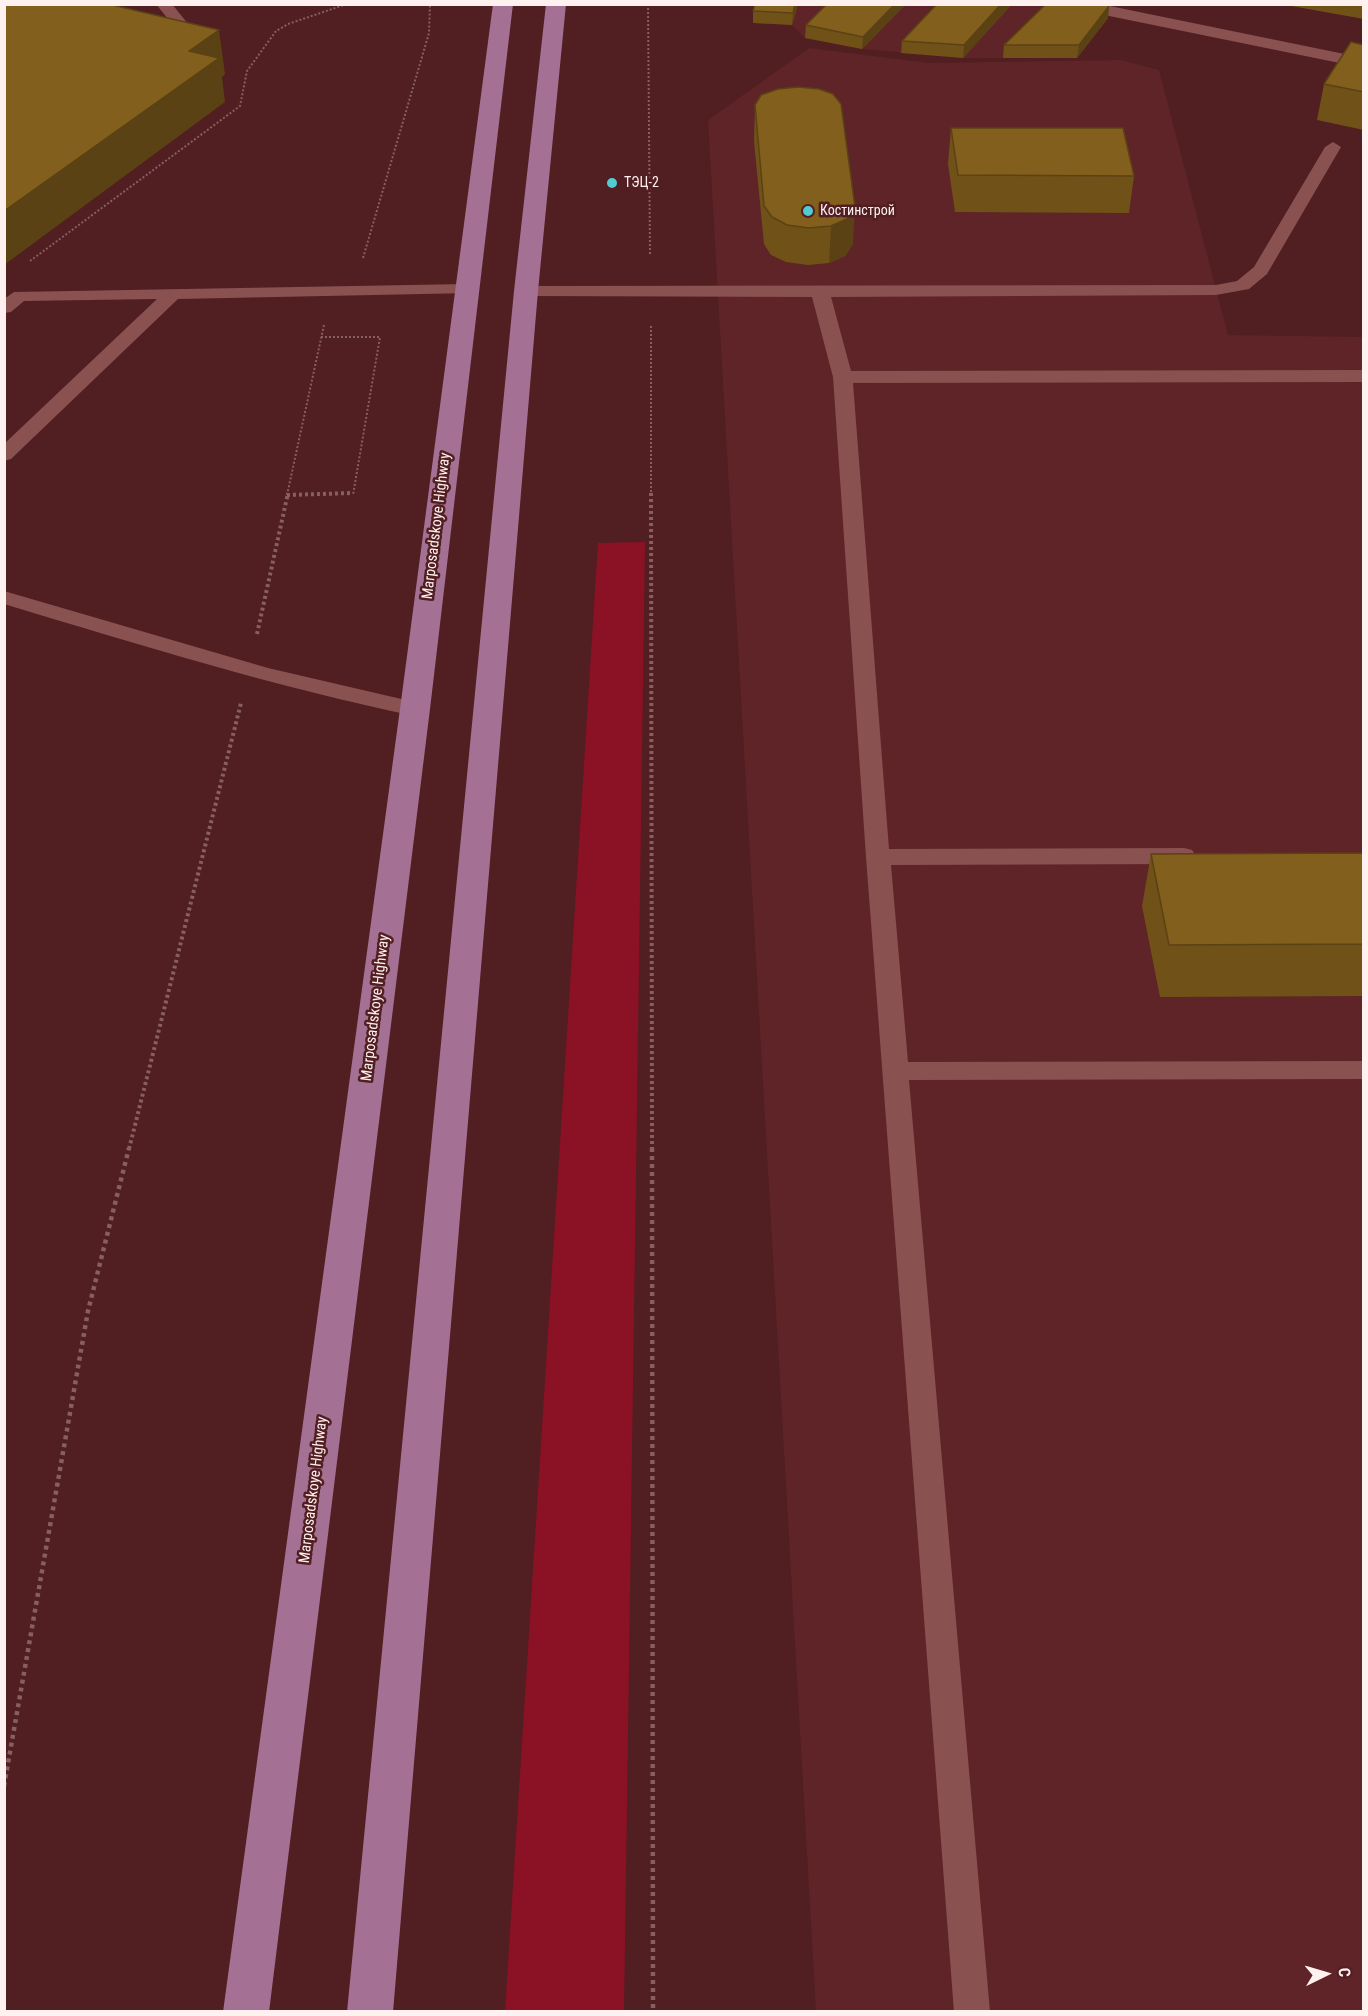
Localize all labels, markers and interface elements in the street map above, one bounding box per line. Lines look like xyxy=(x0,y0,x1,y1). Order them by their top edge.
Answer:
place label: ТЭЦ-2 xyxy=(624,175,659,191)
marker: ТЭЦ-2 xyxy=(605,176,619,190)
place label: Костинстрой xyxy=(820,203,895,219)
marker: Костинстрой xyxy=(801,204,815,218)
street label: Marposadskoye Highway xyxy=(419,452,455,600)
street label: Marposadskoye Highway xyxy=(358,934,394,1082)
street label: Marposadskoye Highway xyxy=(296,1416,332,1564)
north arrow xyxy=(1296,1944,1356,2004)
text: С xyxy=(1335,1967,1354,1978)

